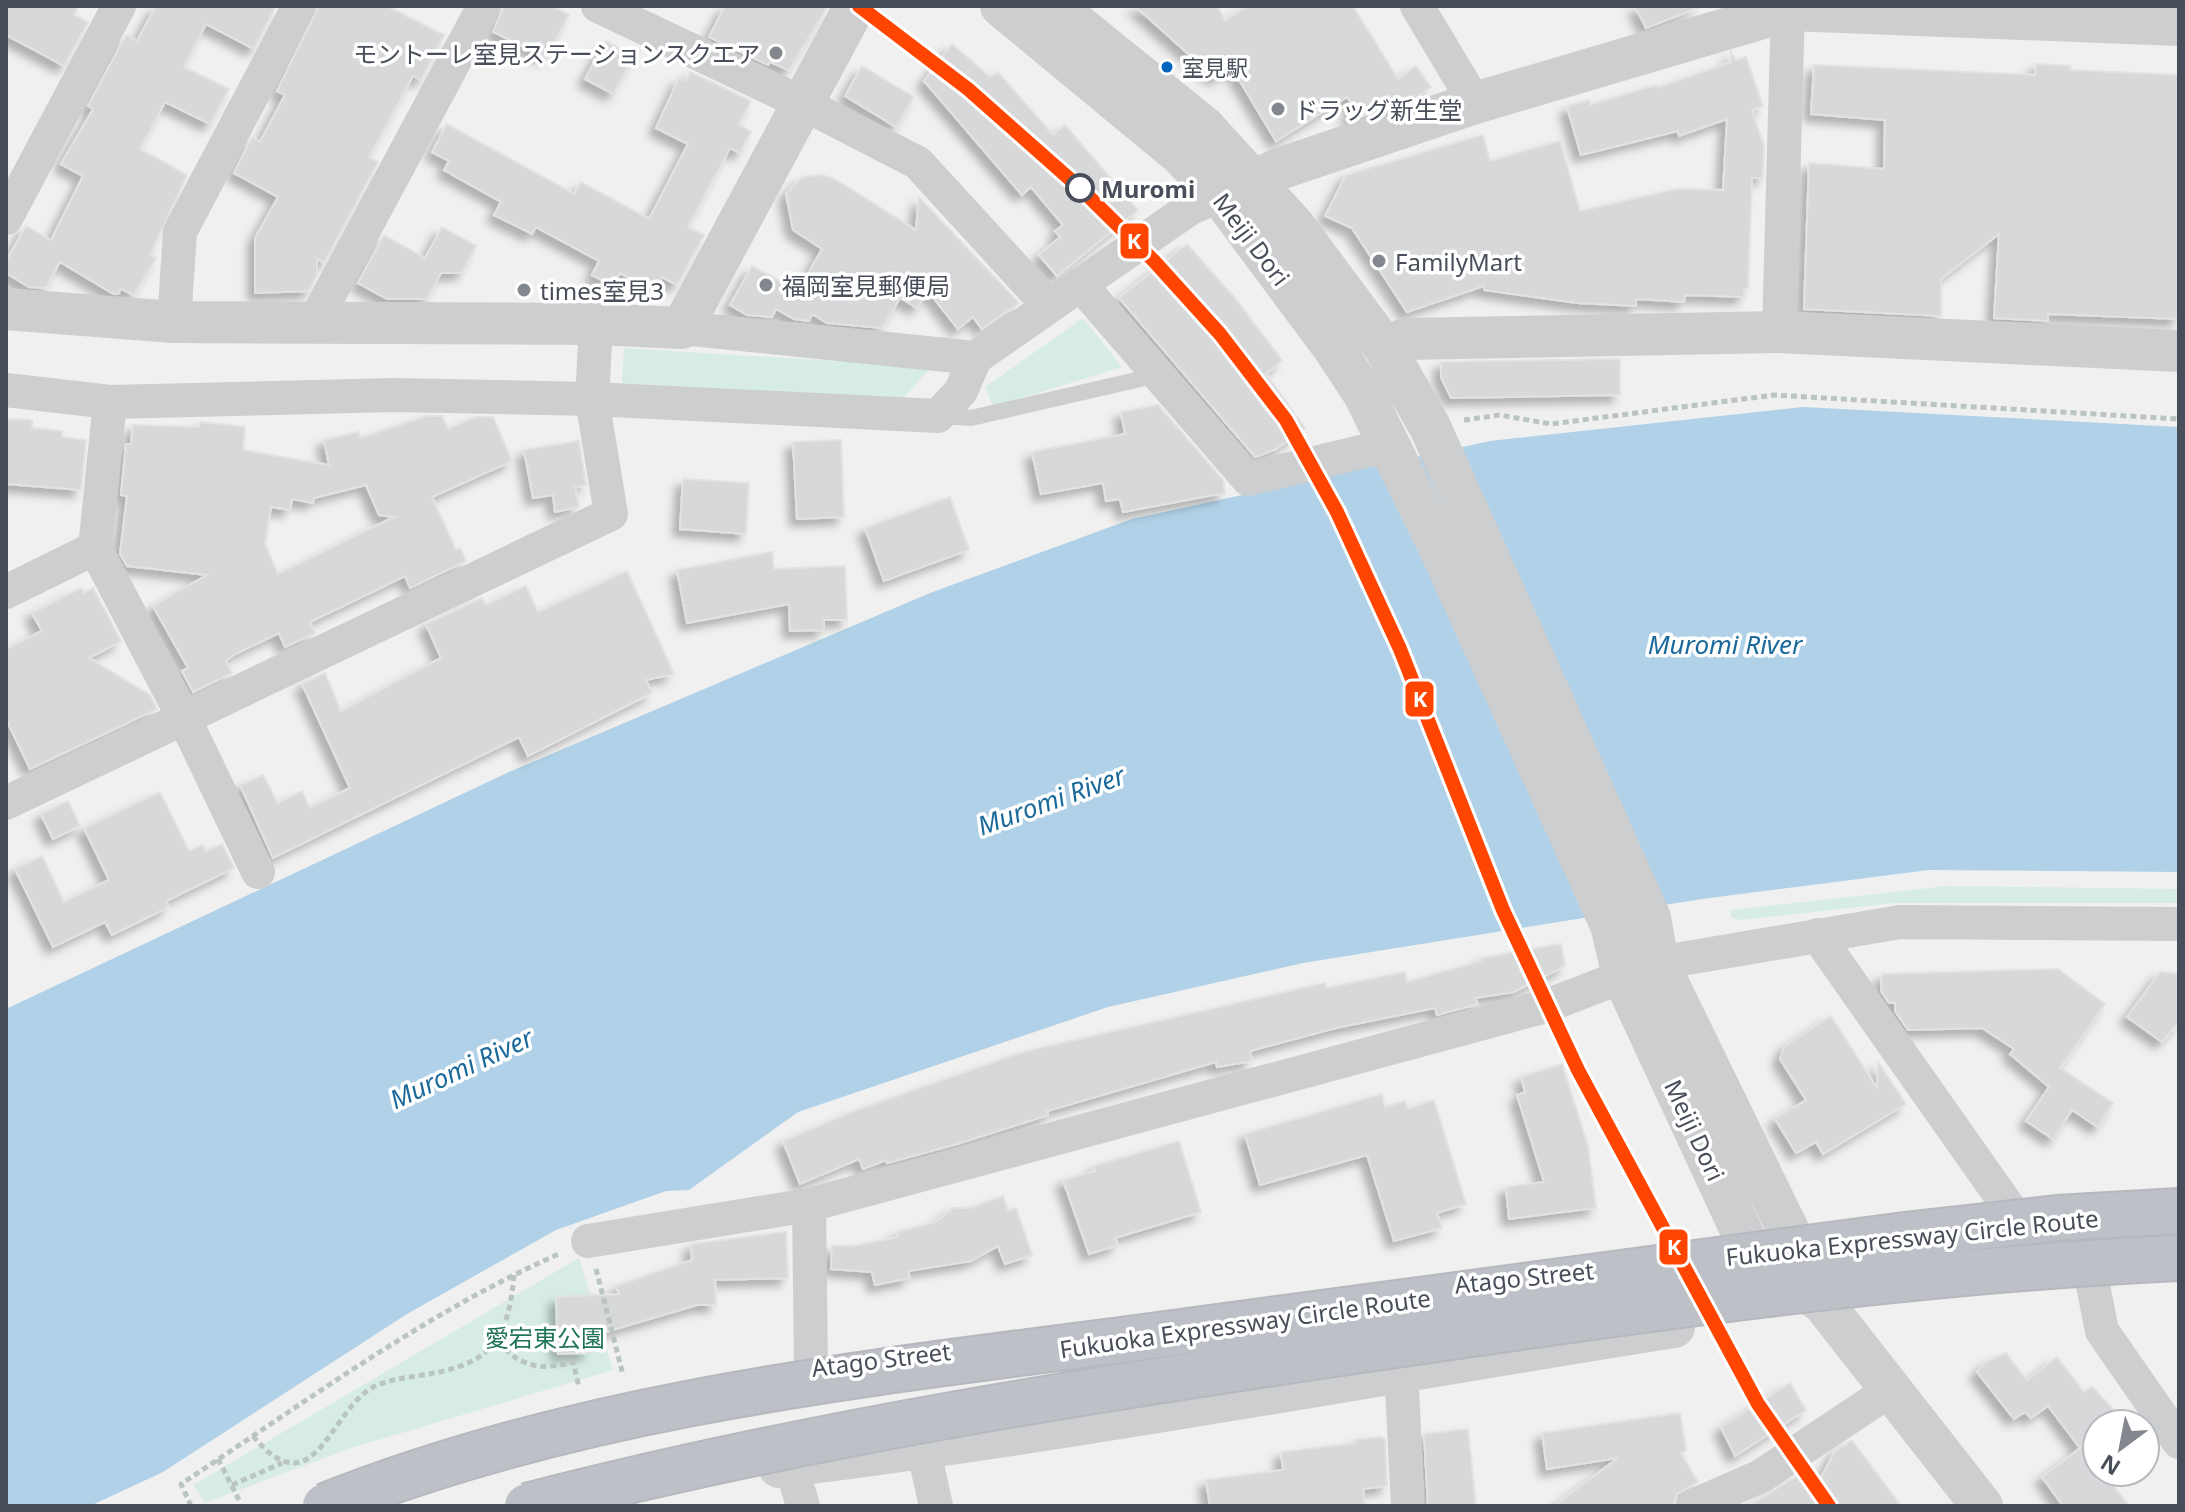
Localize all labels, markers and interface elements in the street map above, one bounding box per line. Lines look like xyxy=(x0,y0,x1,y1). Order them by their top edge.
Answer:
place label: モントーレ室見ステーションスクエア xyxy=(353,37,760,70)
marker: モントーレ室見ステーションスクエア xyxy=(767,44,785,62)
place label: 室見駅 xyxy=(1182,52,1248,82)
marker: 室見駅 xyxy=(1159,59,1175,75)
place label: ドラッグ新生堂 xyxy=(1294,93,1462,126)
marker: ドラッグ新生堂 xyxy=(1269,100,1287,118)
place label: Muromi xyxy=(1101,172,1195,205)
marker: Muromi xyxy=(1066,174,1094,202)
street label: Meiji Dori xyxy=(1206,186,1298,292)
line badge: K xyxy=(1119,222,1150,260)
text: K xyxy=(1127,225,1142,255)
place label: FamilyMart xyxy=(1395,245,1522,278)
marker: FamilyMart xyxy=(1370,252,1388,270)
place label: 福岡室見郵便局 xyxy=(782,269,950,302)
place label: times室見3 xyxy=(540,274,664,307)
marker: 福岡室見郵便局 xyxy=(757,276,775,294)
marker: times室見3 xyxy=(515,281,533,299)
water label: Muromi River xyxy=(1648,626,1804,662)
line badge: K xyxy=(1404,680,1435,718)
text: K xyxy=(1413,683,1428,713)
water label: Muromi River xyxy=(972,756,1131,843)
water label: Muromi River xyxy=(383,1018,540,1117)
street label: Meiji Dori xyxy=(1657,1074,1733,1186)
street label: Fukuoka Expressway Circle Route xyxy=(1724,1201,2100,1273)
line badge: K xyxy=(1658,1228,1689,1266)
text: K xyxy=(1667,1231,1682,1261)
street label: Atago Street xyxy=(1453,1253,1596,1301)
street label: Fukuoka Expressway Circle Route xyxy=(1057,1281,1433,1365)
park label: 愛宕東公園 xyxy=(485,1321,605,1354)
street label: Atago Street xyxy=(810,1334,953,1384)
north arrow xyxy=(2081,1408,2161,1488)
text: N xyxy=(2094,1448,2125,1483)

